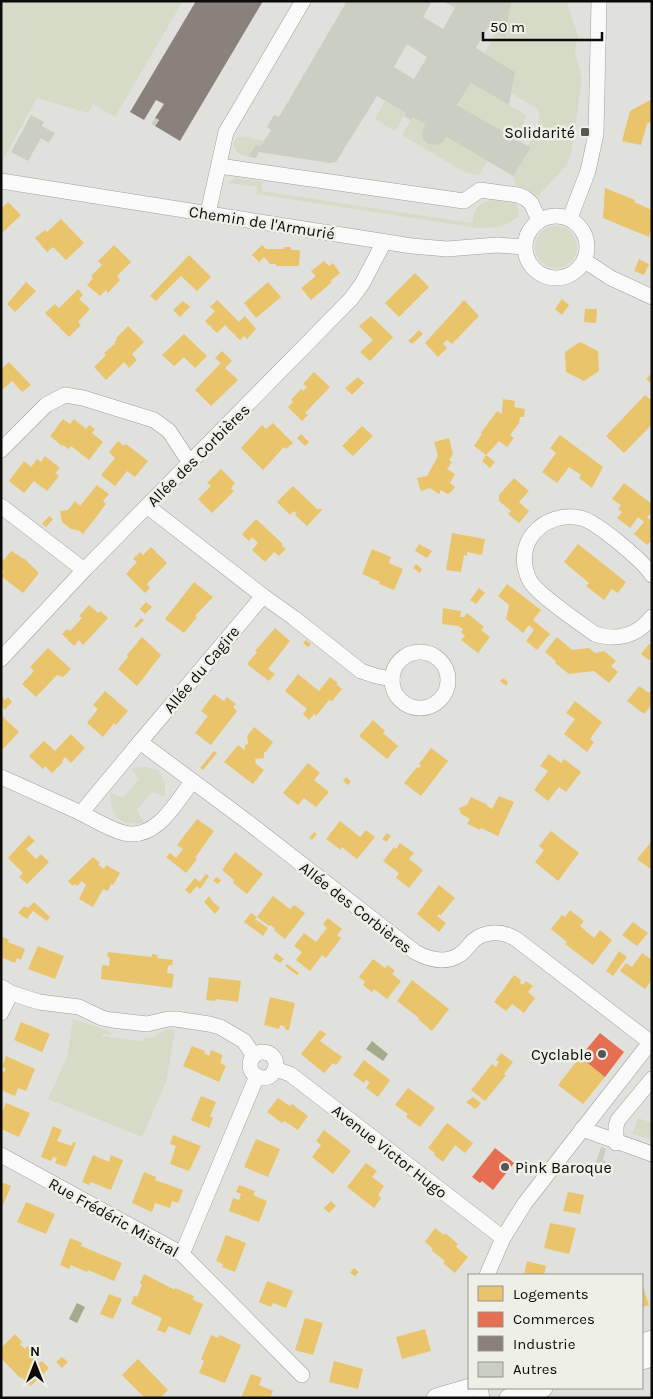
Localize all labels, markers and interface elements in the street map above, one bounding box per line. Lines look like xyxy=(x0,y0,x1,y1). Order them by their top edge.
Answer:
scale bar xyxy=(483,10,602,42)
text: 50 m xyxy=(490,18,525,36)
place label: Solidarité xyxy=(504,123,575,142)
marker: Solidarité xyxy=(579,126,591,138)
street label: Chemin de l'Armurié xyxy=(188,202,336,243)
street label: Allée des Corbières xyxy=(143,400,254,511)
street label: Allée du Cagire xyxy=(159,622,243,717)
street label: Allée des Corbières xyxy=(296,858,416,957)
place label: Cyclable xyxy=(531,1045,592,1064)
marker: Cyclable xyxy=(596,1048,608,1060)
street label: Avenue Victor Hugo xyxy=(328,1101,451,1202)
place label: Pink Baroque xyxy=(515,1158,612,1177)
marker: Pink Baroque xyxy=(499,1161,511,1173)
street label: Rue Frédéric Mistral xyxy=(45,1174,182,1261)
legend xyxy=(468,1274,643,1389)
text: Logements xyxy=(513,1285,589,1303)
text: Commerces xyxy=(513,1310,595,1328)
text: Industrie xyxy=(513,1335,575,1353)
north arrow xyxy=(10,1339,60,1389)
text: N xyxy=(30,1343,40,1360)
text: Autres xyxy=(513,1360,557,1378)

